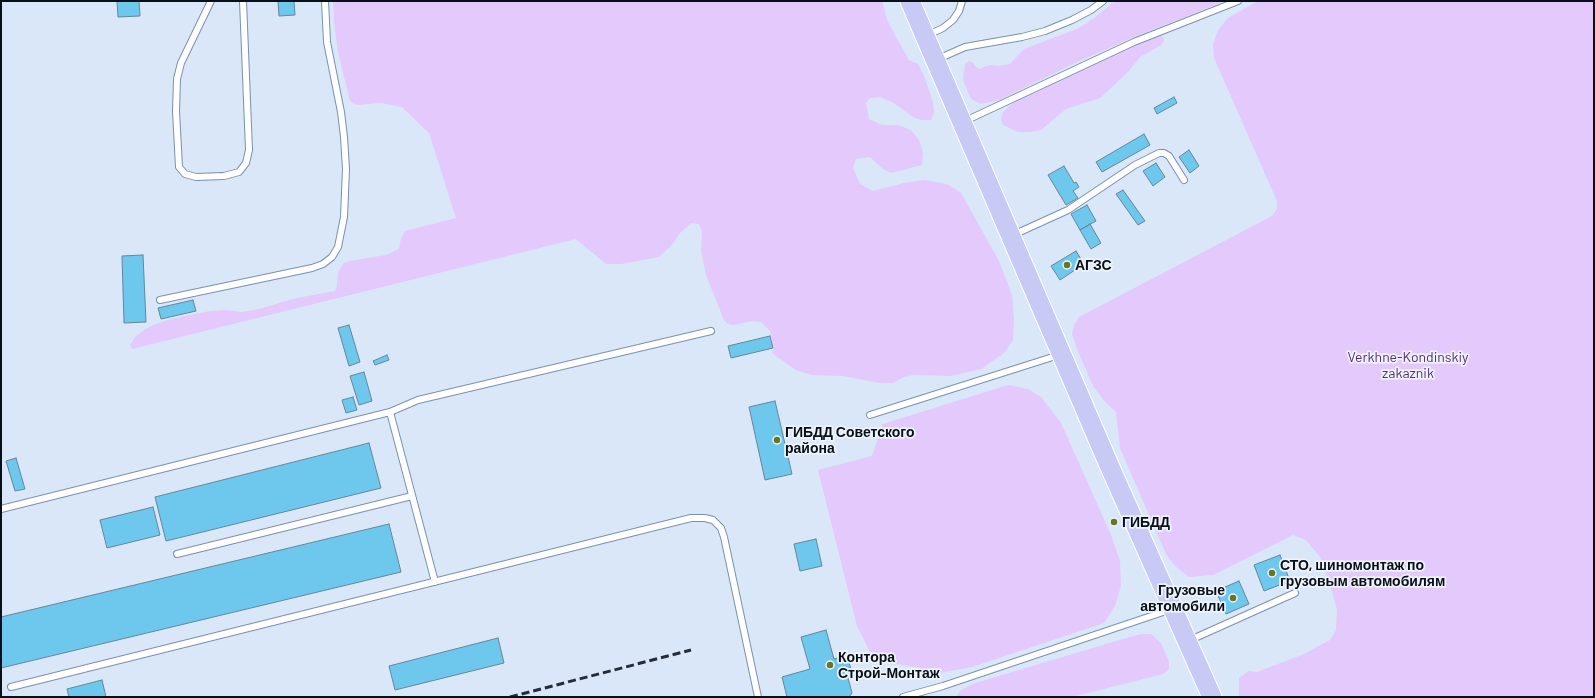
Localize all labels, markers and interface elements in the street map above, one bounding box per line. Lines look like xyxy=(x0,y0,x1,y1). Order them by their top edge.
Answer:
place label: АГЗС xyxy=(1075,257,1112,273)
marker: АГЗС xyxy=(1062,260,1072,270)
park label: Verkhne-Kondinskiy zakaznik xyxy=(1347,349,1469,382)
place label: ГИБДД Советского района xyxy=(785,424,915,456)
marker: ГИБДД Советского района xyxy=(772,435,782,445)
place label: ГИБДД xyxy=(1122,514,1170,530)
marker: ГИБДД xyxy=(1109,517,1119,527)
place label: СТО, шиномонтаж по грузовым автомобилям xyxy=(1280,557,1445,590)
marker: СТО, шиномонтаж по грузовым автомобилям xyxy=(1267,568,1277,578)
place label: Грузовые автомобили xyxy=(1140,582,1225,614)
marker: Грузовые автомобили xyxy=(1228,593,1238,603)
place label: Контора Строй-Монтаж xyxy=(838,649,940,682)
marker: Контора Строй-Монтаж xyxy=(825,660,835,670)

